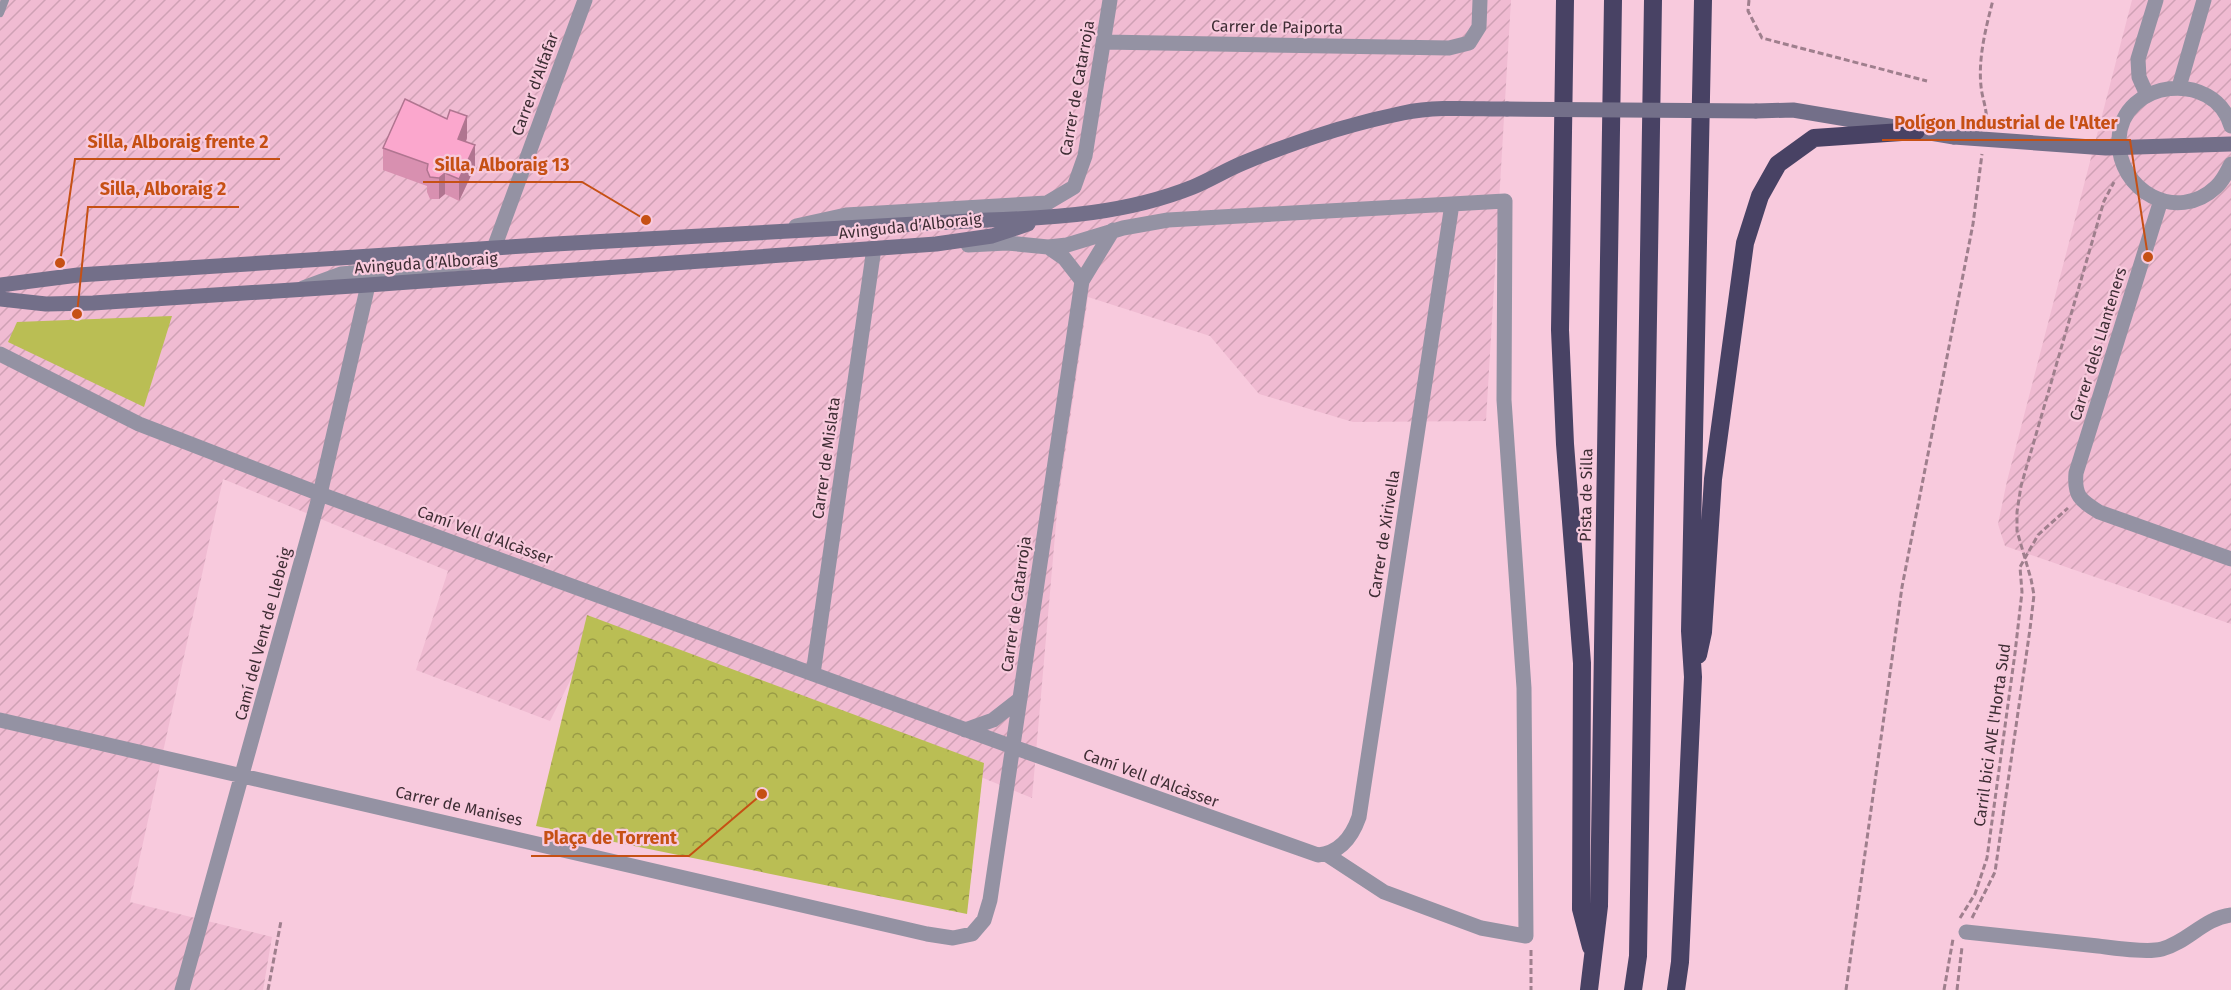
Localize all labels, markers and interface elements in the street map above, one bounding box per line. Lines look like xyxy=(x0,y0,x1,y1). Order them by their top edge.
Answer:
street label: Carrer de Paiporta xyxy=(1211,16,1343,38)
street label: Carrer de Catarroja xyxy=(1056,19,1098,157)
street label: Carrer d'Alfafar xyxy=(508,29,563,138)
callout: Polígon Industrial de l'Alter xyxy=(1882,104,2130,140)
text: Polígon Industrial de l'Alter xyxy=(1894,112,2118,134)
callout: Silla, Alboraig frente 2 xyxy=(75,123,280,159)
text: Silla, Alboraig frente 2 xyxy=(88,131,268,153)
callout: Silla, Alboraig 13 xyxy=(423,146,582,182)
text: Silla, Alboraig 13 xyxy=(434,154,570,176)
callout: Silla, Alboraig 2 xyxy=(88,171,239,207)
text: Silla, Alboraig 2 xyxy=(100,178,226,200)
street label: Avinguda d’Alboraig xyxy=(838,209,983,243)
street label: Avinguda d’Alboraig xyxy=(354,248,499,277)
street label: Carrer dels Llanteners xyxy=(2066,265,2130,423)
street label: Carrer de Mislata xyxy=(808,396,844,520)
street label: Pista de Silla xyxy=(1576,448,1596,542)
street label: Carrer de Xirivella xyxy=(1364,469,1404,599)
street label: Camí Vell d'Alcàsser xyxy=(415,502,556,569)
street label: Carrer de Catarroja xyxy=(997,535,1035,673)
street label: Camí del Vent de Llebeig xyxy=(231,545,295,723)
street label: Carril bici AVE l'Horta Sud xyxy=(1970,642,2014,828)
street label: Camí Vell d'Alcàsser xyxy=(1081,745,1222,812)
street label: Carrer de Manises xyxy=(394,782,524,830)
callout: Plaça de Torrent xyxy=(531,820,689,856)
text: Plaça de Torrent xyxy=(543,827,678,849)

